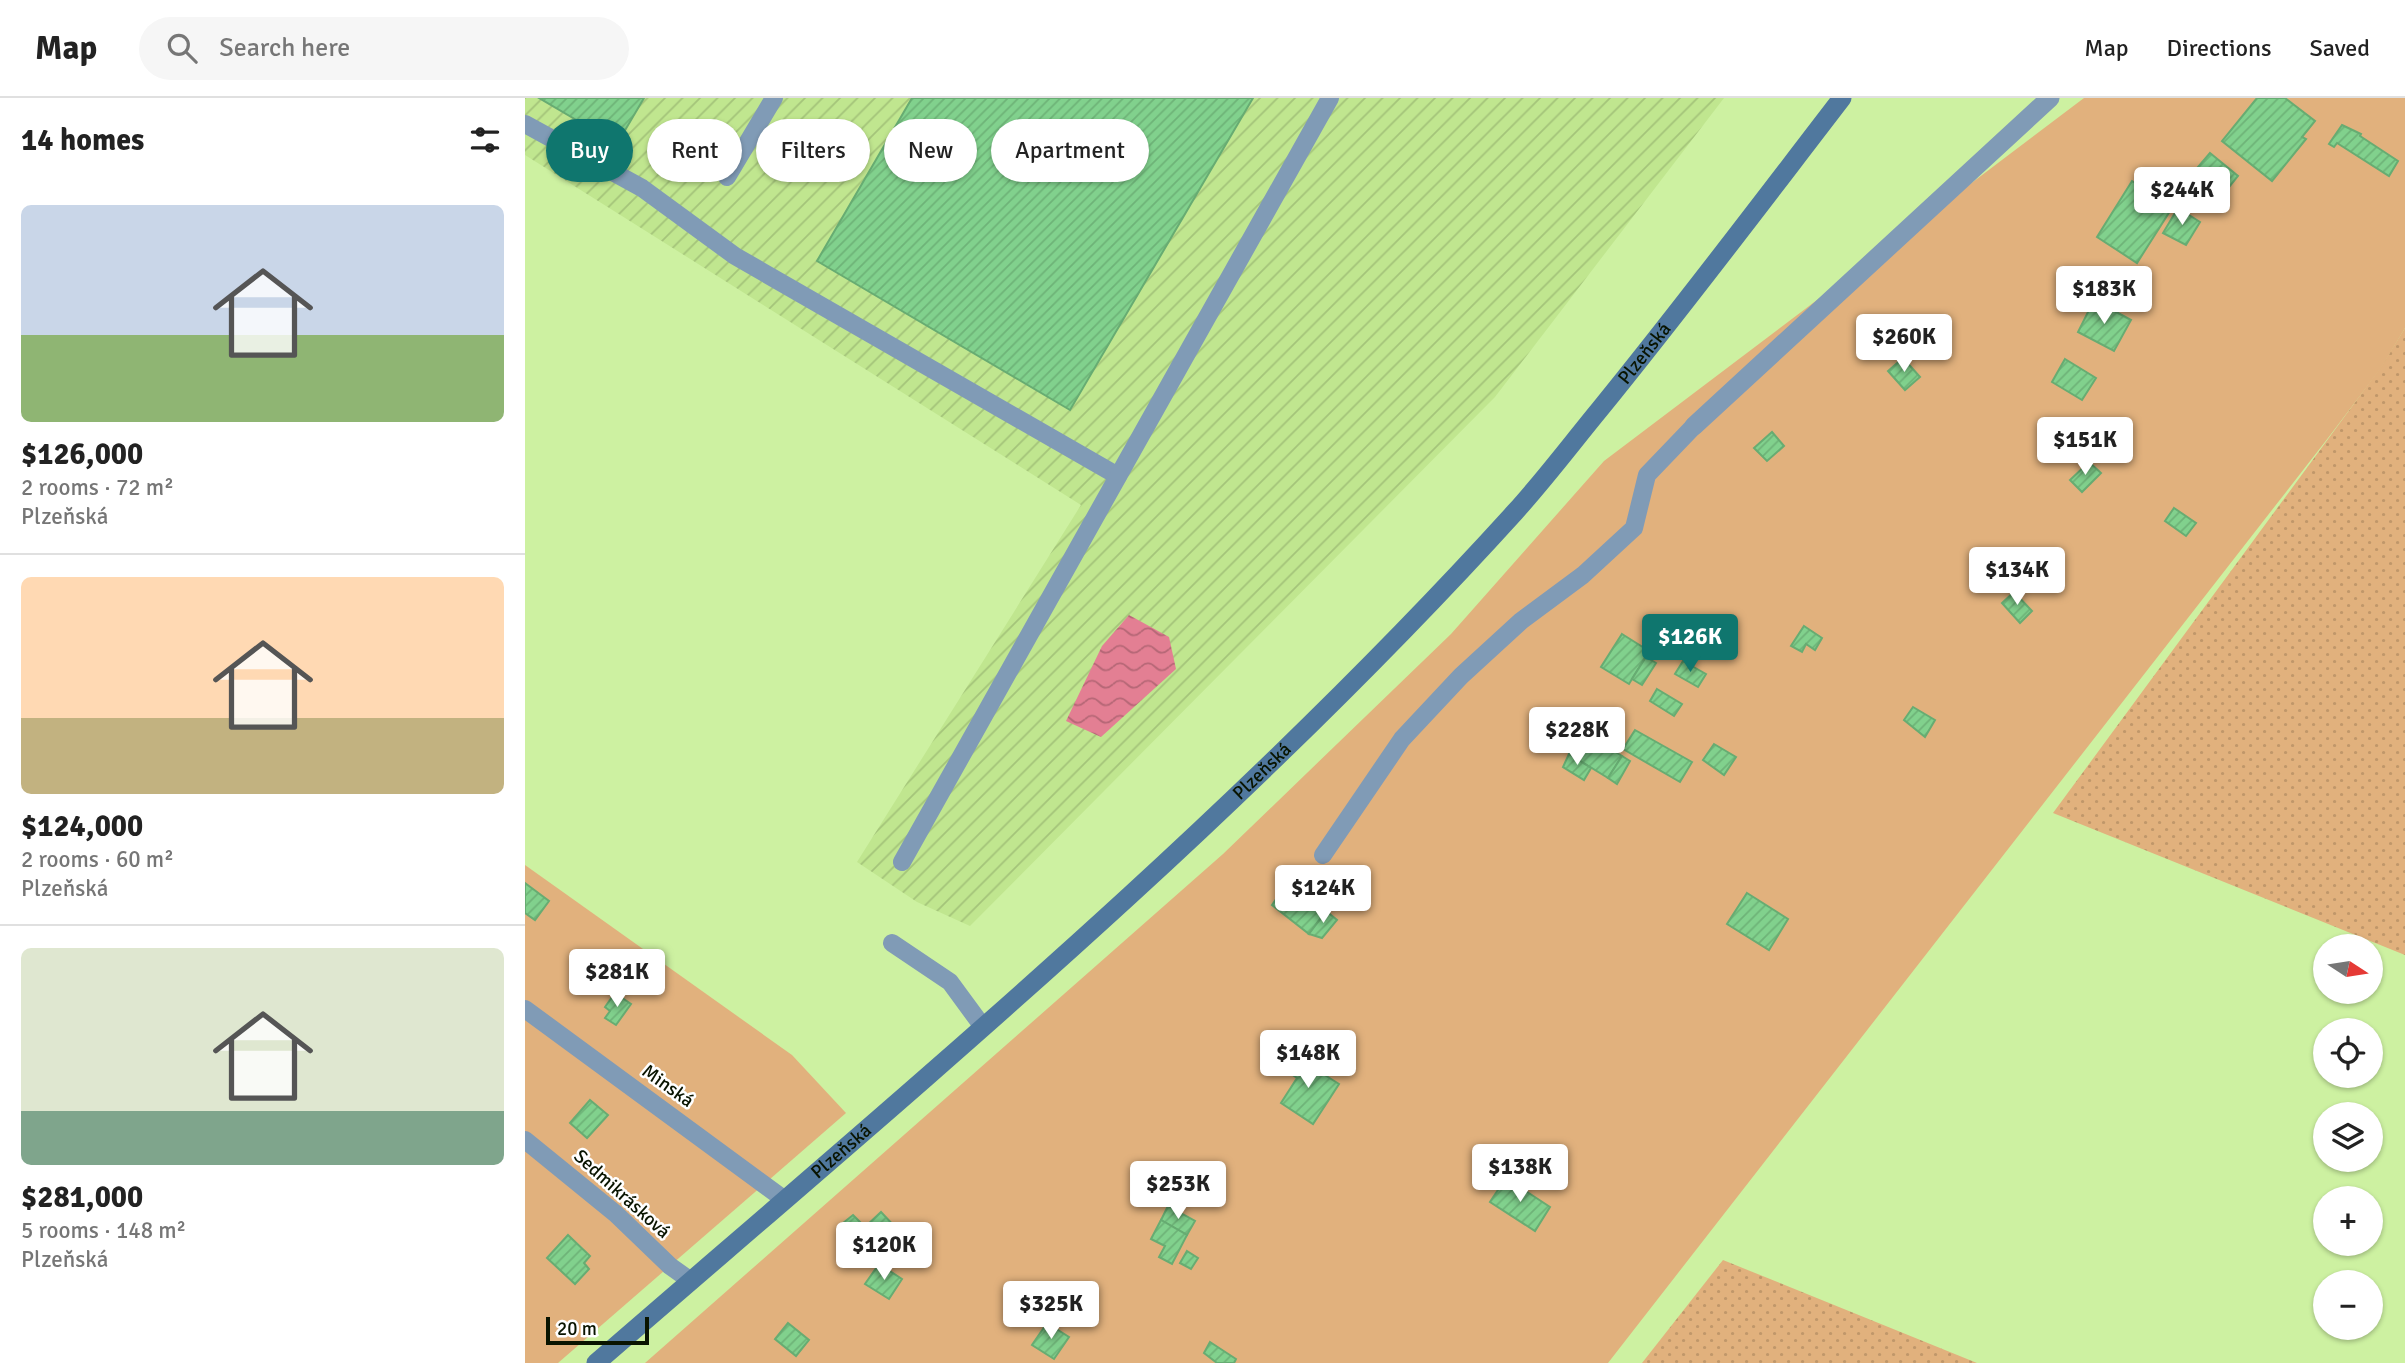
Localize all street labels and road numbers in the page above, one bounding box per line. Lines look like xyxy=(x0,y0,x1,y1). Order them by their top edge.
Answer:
street label: Plzeňská xyxy=(1613,318,1676,389)
street label: Plzeňská xyxy=(1228,738,1296,805)
street label: Minská xyxy=(637,1059,699,1113)
street label: Plzeňská xyxy=(806,1119,876,1184)
street label: Sedmikrásková xyxy=(569,1144,675,1244)

